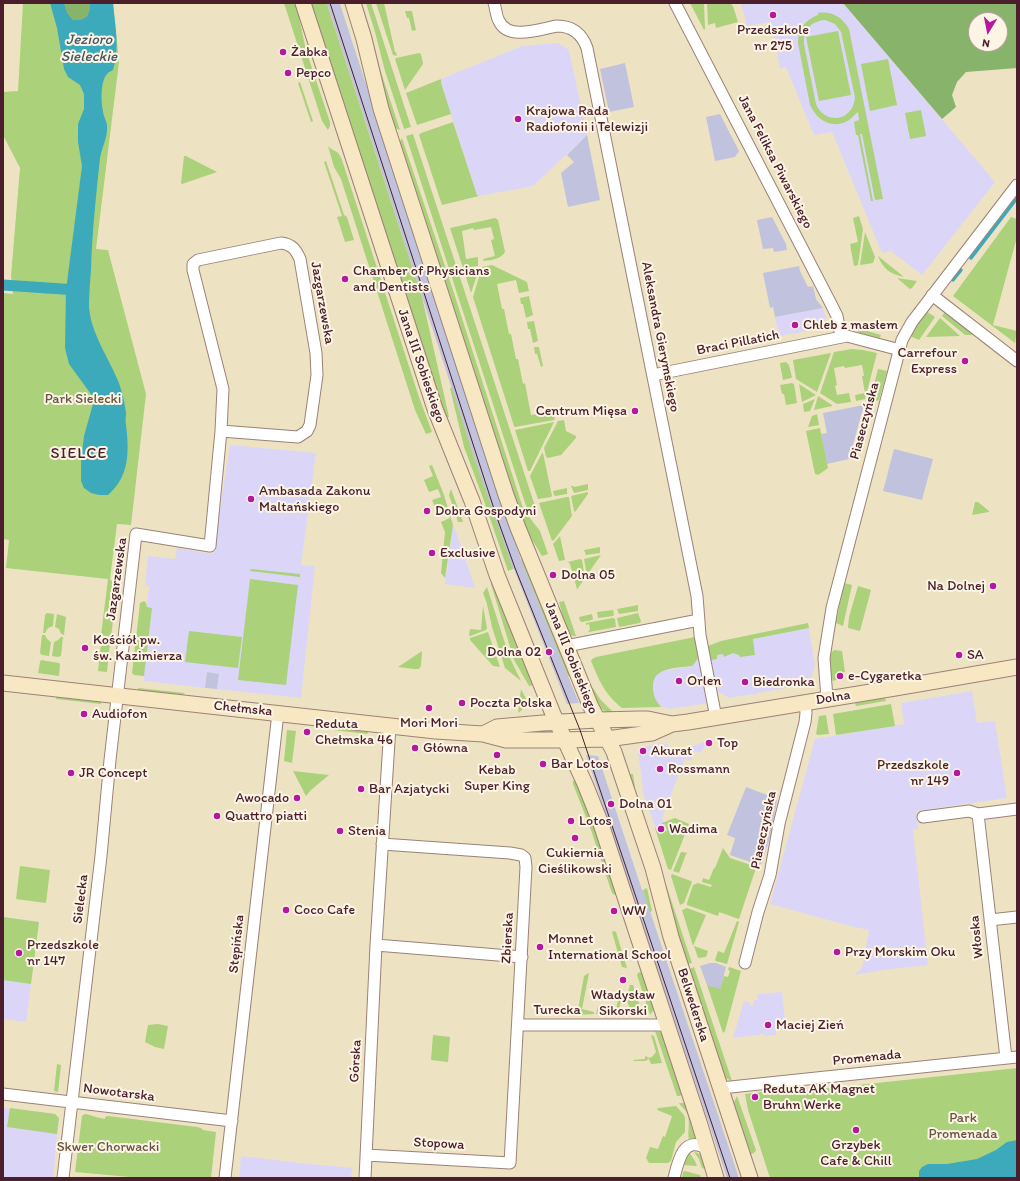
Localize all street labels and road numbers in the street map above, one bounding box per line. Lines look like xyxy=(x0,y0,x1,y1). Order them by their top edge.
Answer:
street label: Jana Feliksa Piwarskiego xyxy=(734,92,816,232)
street label: Jazgarzewska xyxy=(306,260,338,346)
street label: Aleksandra Gierymskiego xyxy=(637,260,683,414)
street label: Jana III Sobieskiego xyxy=(394,307,448,425)
street label: Braci Pillatich xyxy=(695,327,781,359)
street label: Piaseczyńska xyxy=(847,380,883,462)
street label: Jazgarzewska xyxy=(103,536,131,622)
street label: Jana III Sobieskiego xyxy=(541,599,601,717)
street label: Dolna xyxy=(815,687,851,709)
street label: Chełmska xyxy=(213,698,273,720)
street label: Piaseczyńska xyxy=(748,789,780,871)
street label: Sielecka xyxy=(70,873,92,925)
street label: Zbierska xyxy=(498,912,518,964)
street label: Stępińska xyxy=(226,914,248,974)
street label: Włoska xyxy=(966,915,988,959)
street label: Belwederska xyxy=(673,966,713,1044)
street label: Turecka xyxy=(533,1002,581,1018)
street label: Górska xyxy=(346,1039,366,1083)
street label: Promenada xyxy=(832,1046,902,1070)
street label: Nowotarska xyxy=(82,1080,156,1106)
street label: Stopowa xyxy=(413,1134,465,1154)

